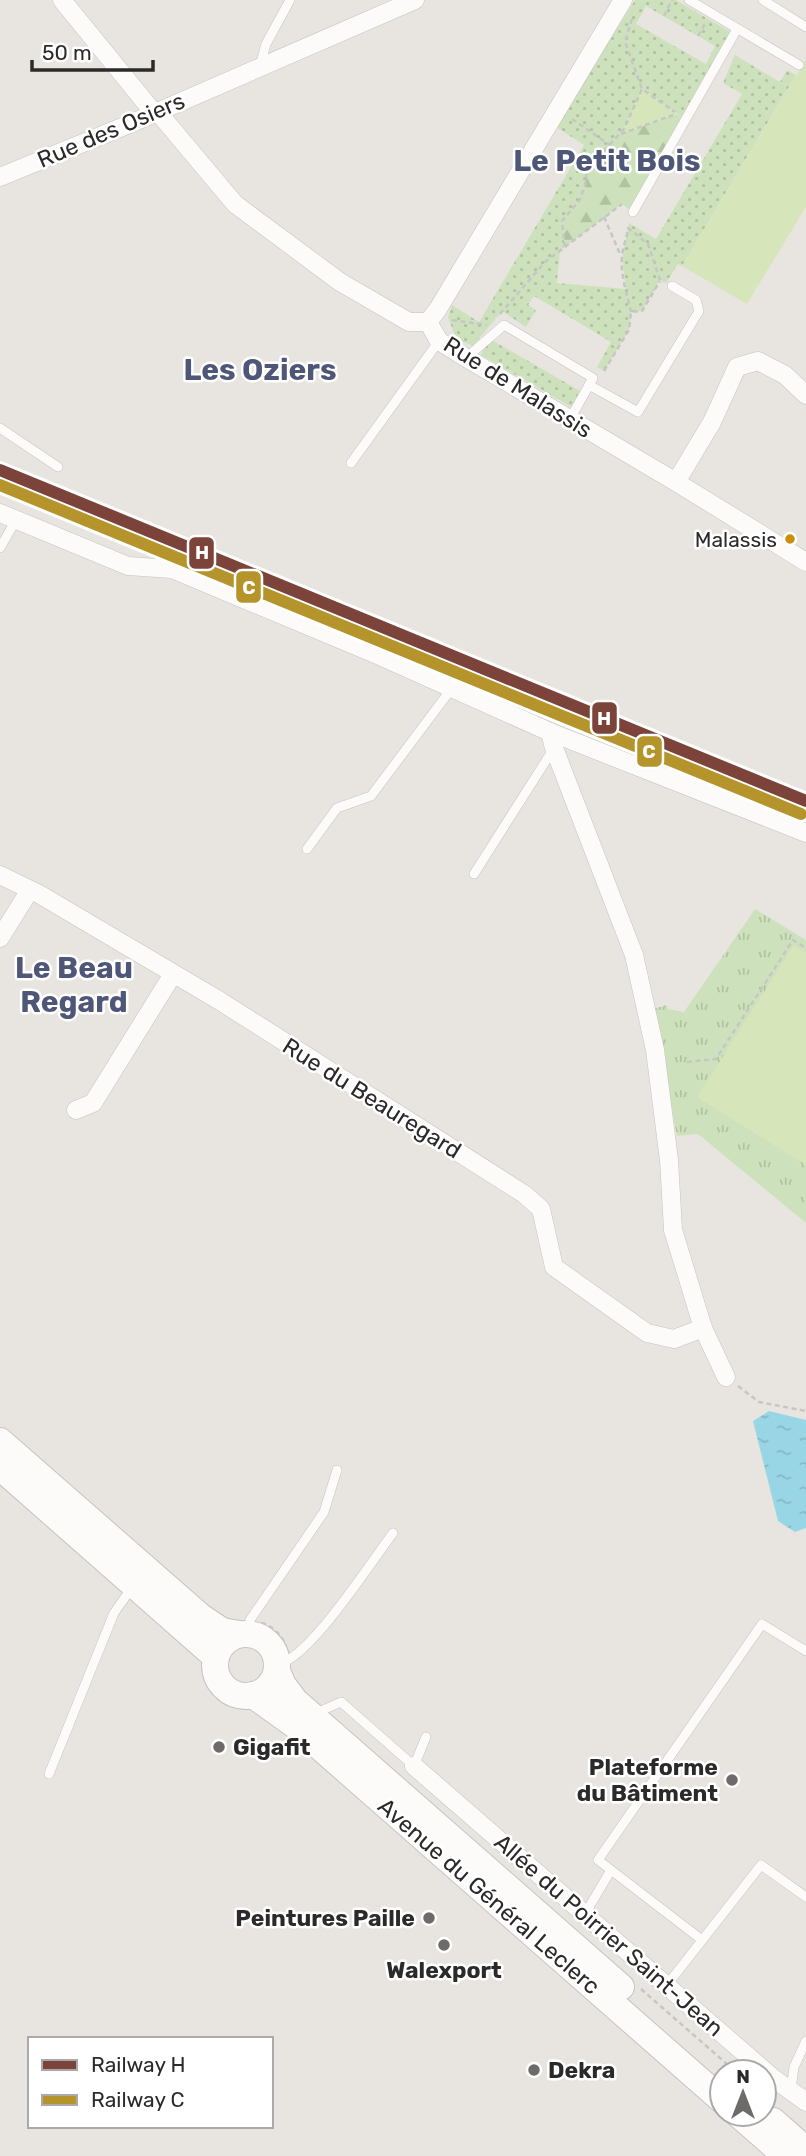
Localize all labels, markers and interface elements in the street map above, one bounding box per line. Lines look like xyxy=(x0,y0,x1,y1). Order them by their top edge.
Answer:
scale bar xyxy=(32,28,152,72)
text: 50 m xyxy=(42,40,92,65)
street label: Rue des Osiers xyxy=(33,86,189,174)
district label: Le Petit Bois xyxy=(513,143,701,179)
street label: Rue de Malassis xyxy=(439,330,597,444)
district label: Les Oziers xyxy=(183,352,337,388)
place label: Malassis xyxy=(695,527,777,552)
marker: Malassis xyxy=(783,532,797,546)
line badge: H xyxy=(188,536,215,570)
text: H xyxy=(195,541,209,564)
line badge: C xyxy=(235,570,262,604)
text: C xyxy=(242,576,256,599)
line badge: H xyxy=(591,701,618,735)
text: H xyxy=(597,707,611,730)
line badge: C xyxy=(636,735,663,768)
text: C xyxy=(642,740,656,763)
district label: Le Beau Regard xyxy=(15,950,133,1020)
street label: Rue du Beauregard xyxy=(277,1032,467,1164)
place label: Gigafit xyxy=(233,1733,311,1761)
marker: Gigafit xyxy=(211,1739,227,1755)
place label: Plateforme du Bâtiment xyxy=(577,1753,718,1807)
marker: Plateforme du Bâtiment xyxy=(724,1772,740,1788)
street label: Avenue du Général Leclerc xyxy=(372,1792,606,2000)
street label: Allée du Poirrier Saint-Jean xyxy=(489,1828,729,2042)
place label: Peintures Paille xyxy=(235,1904,415,1932)
marker: Peintures Paille xyxy=(421,1910,437,1926)
marker: Walexport xyxy=(436,1937,452,1953)
place label: Walexport xyxy=(386,1956,502,1984)
legend xyxy=(28,2037,273,2128)
text: Railway H xyxy=(91,2052,186,2077)
place label: Dekra xyxy=(548,2056,615,2084)
north arrow xyxy=(708,2058,778,2128)
marker: Dekra xyxy=(526,2062,542,2078)
text: N xyxy=(736,2065,750,2088)
text: Railway C xyxy=(91,2087,185,2112)

